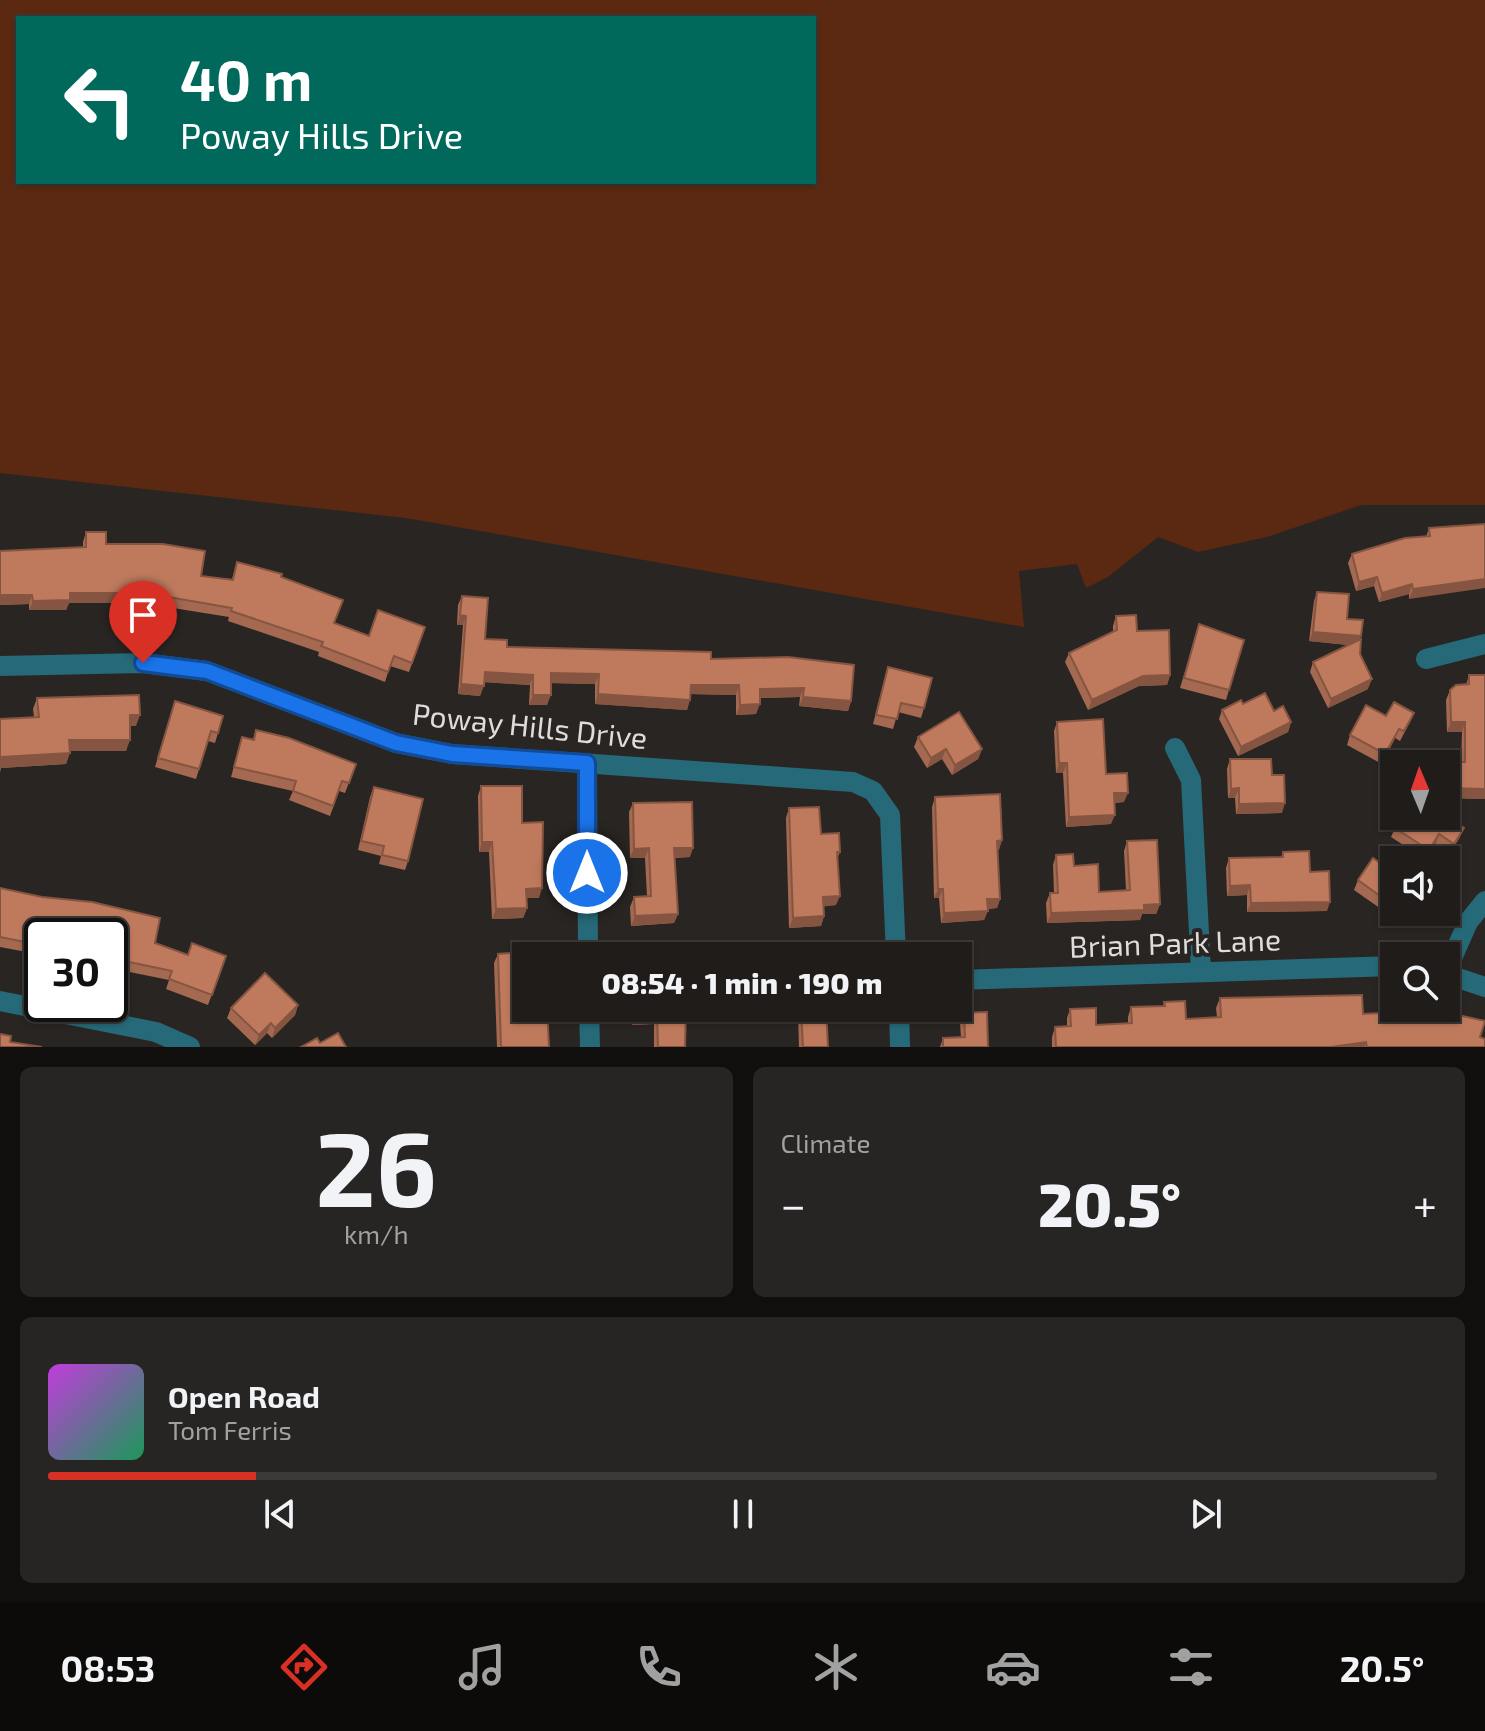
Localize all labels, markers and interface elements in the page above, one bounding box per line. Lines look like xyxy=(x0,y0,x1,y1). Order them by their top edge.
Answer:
text: 40 m xyxy=(180,45,312,112)
icon: left xyxy=(48,48,152,152)
text: Poway Hills Drive xyxy=(180,113,463,156)
pin xyxy=(109,581,177,663)
icon: arrive xyxy=(121,593,165,637)
street label: Poway Hills Drive xyxy=(411,695,649,755)
north arrow xyxy=(1380,750,1460,830)
map controls xyxy=(1380,750,1460,1022)
position arrow xyxy=(545,831,629,915)
button: sound xyxy=(1380,846,1460,926)
speed limit sign: 30 xyxy=(24,918,128,1022)
street label: Brian Park Lane xyxy=(1069,920,1281,964)
button: search xyxy=(1380,942,1460,1022)
text: 08:54 · 1 min · 190 m xyxy=(601,964,883,1000)
text: 26 xyxy=(315,1103,437,1228)
text: Climate xyxy=(781,1127,870,1158)
text: 20.5° xyxy=(1038,1167,1181,1239)
text: − xyxy=(781,1177,806,1230)
text: + xyxy=(1413,1177,1437,1230)
text: km/h xyxy=(344,1218,409,1249)
text: Open Road xyxy=(168,1378,320,1414)
text: Tom Ferris xyxy=(168,1414,292,1445)
icon: previous xyxy=(258,1492,302,1536)
icon: pause xyxy=(721,1492,765,1536)
icon: next xyxy=(1184,1492,1228,1536)
icon: directions xyxy=(276,1639,332,1695)
icon: music xyxy=(454,1639,510,1695)
icon: phone xyxy=(631,1639,687,1695)
icon: climate xyxy=(808,1639,864,1695)
icon: car xyxy=(985,1639,1041,1695)
icon: filters xyxy=(1163,1639,1219,1695)
text: 08:53 xyxy=(61,1646,155,1689)
text: 20.5° xyxy=(1340,1646,1424,1689)

